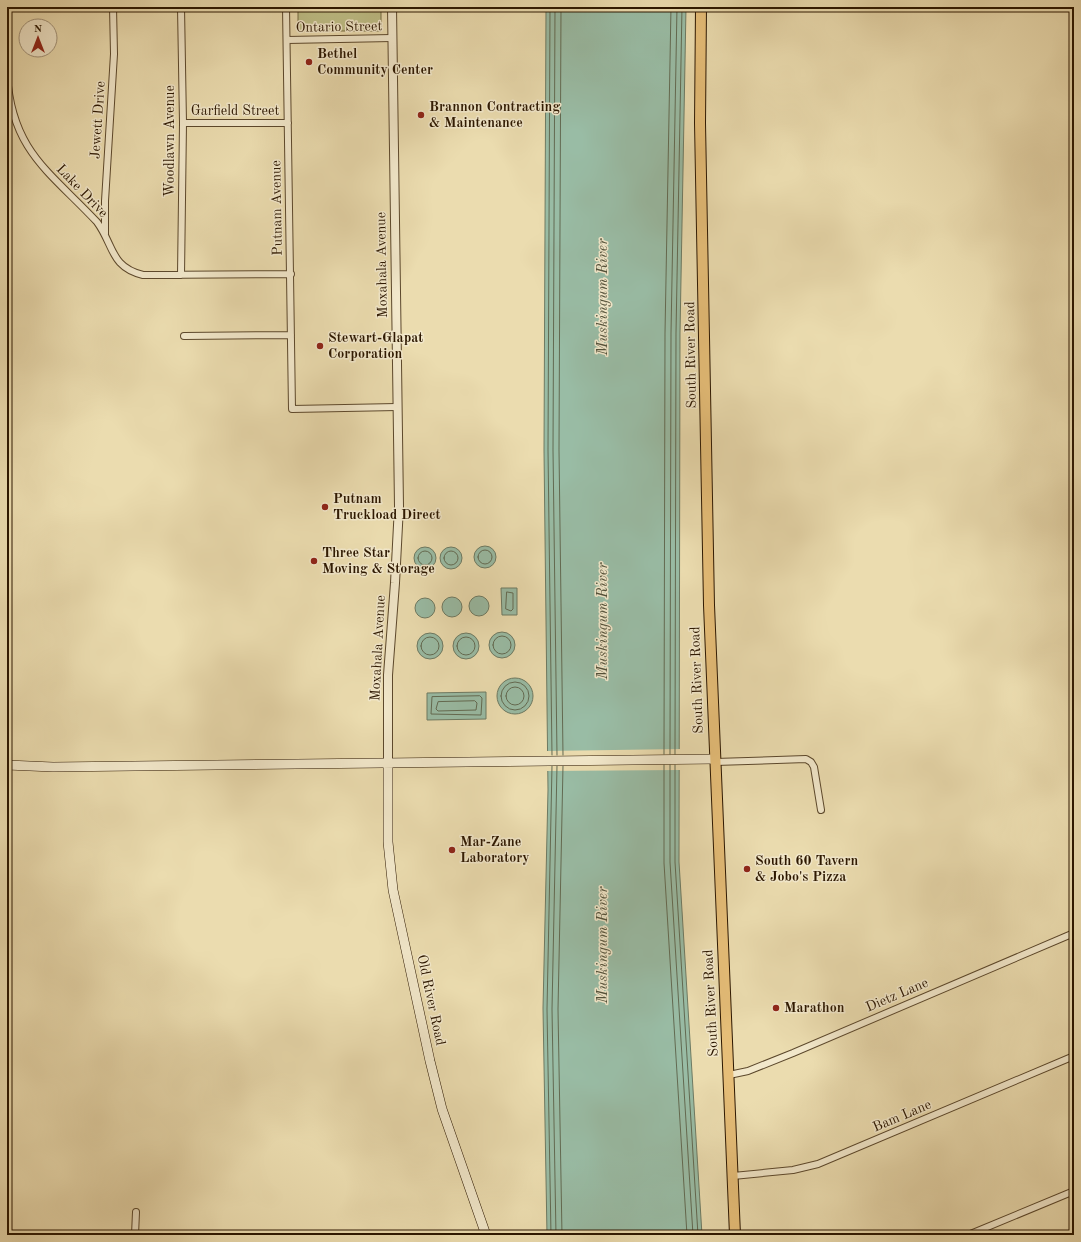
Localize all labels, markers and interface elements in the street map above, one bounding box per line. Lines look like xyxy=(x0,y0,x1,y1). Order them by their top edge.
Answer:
north arrow xyxy=(18,18,58,58)
street label: Ontario Street xyxy=(296,19,383,35)
text: N xyxy=(34,24,43,35)
place label: Bethel Community Center xyxy=(317,47,433,77)
marker: Bethel Community Center xyxy=(304,57,314,67)
street label: Jewett Drive xyxy=(88,81,108,159)
street label: Woodlawn Avenue xyxy=(163,85,177,197)
place label: Brannon Contracting & Maintenance xyxy=(429,100,560,130)
street label: Garfield Street xyxy=(191,104,279,118)
marker: Brannon Contracting & Maintenance xyxy=(416,110,426,120)
street label: Putnam Avenue xyxy=(269,160,285,256)
street label: Lake Drive xyxy=(53,162,111,220)
street label: Moxahala Avenue xyxy=(374,212,390,318)
water label: Muskingum River xyxy=(596,238,611,356)
street label: South River Road xyxy=(683,301,699,409)
place label: Stewart-Glapat Corporation xyxy=(328,331,423,361)
marker: Stewart-Glapat Corporation xyxy=(315,341,325,351)
place label: Putnam Truckload Direct xyxy=(333,492,441,522)
marker: Putnam Truckload Direct xyxy=(320,502,330,512)
place label: Three Star Moving & Storage xyxy=(322,546,435,576)
marker: Three Star Moving & Storage xyxy=(309,556,319,566)
water label: Muskingum River xyxy=(596,562,611,680)
street label: Moxahala Avenue xyxy=(368,595,388,701)
street label: South River Road xyxy=(688,626,706,734)
place label: Mar-Zane Laboratory xyxy=(460,835,530,865)
marker: Mar-Zane Laboratory xyxy=(447,845,457,855)
place label: South 60 Tavern & Jobo's Pizza xyxy=(755,854,859,884)
marker: South 60 Tavern & Jobo's Pizza xyxy=(742,864,752,874)
water label: Muskingum River xyxy=(596,886,611,1004)
street label: South River Road xyxy=(701,949,721,1057)
street label: Old River Road xyxy=(415,953,447,1047)
street label: Dietz Lane xyxy=(864,976,930,1014)
place label: Marathon xyxy=(784,1001,845,1015)
marker: Marathon xyxy=(771,1003,781,1013)
street label: Bam Lane xyxy=(871,1097,933,1135)

